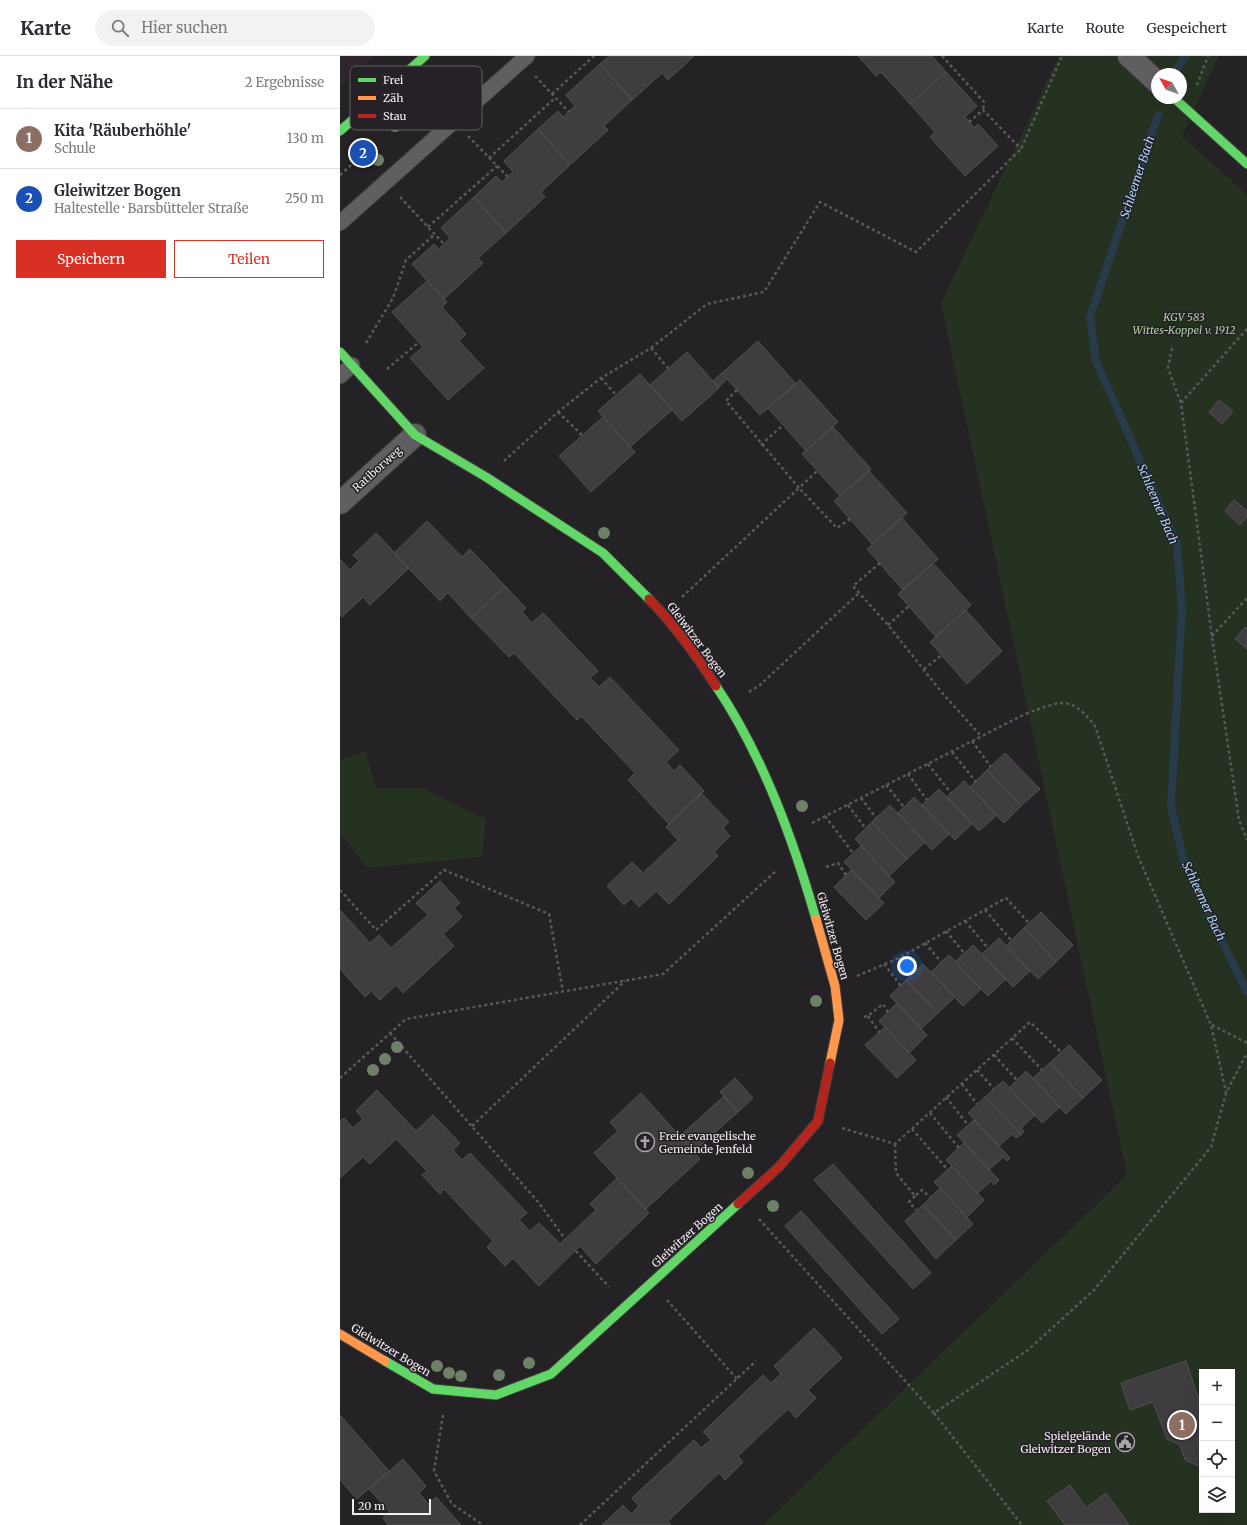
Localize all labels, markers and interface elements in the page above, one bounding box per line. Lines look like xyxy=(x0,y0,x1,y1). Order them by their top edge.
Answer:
search box xyxy=(95,10,375,46)
text: Karte xyxy=(20,16,71,40)
icon: search xyxy=(109,17,131,39)
text: Hier suchen xyxy=(141,18,228,37)
text: Karte xyxy=(1027,19,1063,37)
text: Route xyxy=(1085,19,1124,37)
text: Gespeichert xyxy=(1146,19,1227,37)
legend xyxy=(350,66,482,130)
north arrow xyxy=(1151,68,1187,104)
text: In der Nähe xyxy=(16,71,113,93)
text: Frei xyxy=(383,73,404,87)
text: 2 Ergebnisse xyxy=(245,74,324,91)
text: Zäh xyxy=(383,91,404,105)
text: Stau xyxy=(383,109,407,123)
text: Kita 'Räuberhöhle' xyxy=(54,121,191,140)
text: 1 xyxy=(26,130,32,147)
text: 130 m xyxy=(287,130,324,147)
water label: Schleemer Bach xyxy=(1117,134,1157,220)
pin: 2 xyxy=(350,138,376,168)
text: Schule xyxy=(54,140,96,157)
text: Gleiwitzer Bogen xyxy=(54,181,181,200)
text: 2 xyxy=(25,190,33,207)
text: 250 m xyxy=(285,190,324,207)
text: Haltestelle · Barsbütteler Straße xyxy=(54,200,249,217)
button: Speichern xyxy=(16,240,166,278)
button: Teilen xyxy=(174,240,324,278)
park label: KGV 583 Wittes-Koppel v. 1912 xyxy=(1132,310,1236,337)
street label: Ratiborweg xyxy=(349,443,405,495)
water label: Schleemer Bach xyxy=(1134,461,1182,547)
street label: Gleiwitzer Bogen xyxy=(664,600,730,681)
water label: Schleemer Bach xyxy=(1179,859,1229,943)
street label: Gleiwitzer Bogen xyxy=(814,891,852,982)
your location xyxy=(897,956,917,976)
place label: Freie evangelische Gemeinde Jenfeld xyxy=(659,1129,756,1156)
church icon: Freie evangelische Gemeinde Jenfeld xyxy=(634,1131,656,1153)
street label: Gleiwitzer Bogen xyxy=(649,1199,726,1270)
street label: Gleiwitzer Bogen xyxy=(349,1321,434,1380)
map controls xyxy=(1199,1369,1235,1513)
button: + xyxy=(1199,1369,1235,1405)
button: − xyxy=(1199,1405,1235,1441)
pin: 1 xyxy=(1169,1410,1195,1440)
place label: Spielgelände Gleiwitzer Bogen xyxy=(1020,1429,1112,1456)
public building icon: Spielgelände Gleiwitzer Bogen xyxy=(1114,1431,1136,1453)
button: locate xyxy=(1199,1441,1235,1477)
button: layers xyxy=(1199,1477,1235,1513)
scale bar xyxy=(352,1497,431,1516)
text: 20 m xyxy=(358,1499,385,1513)

